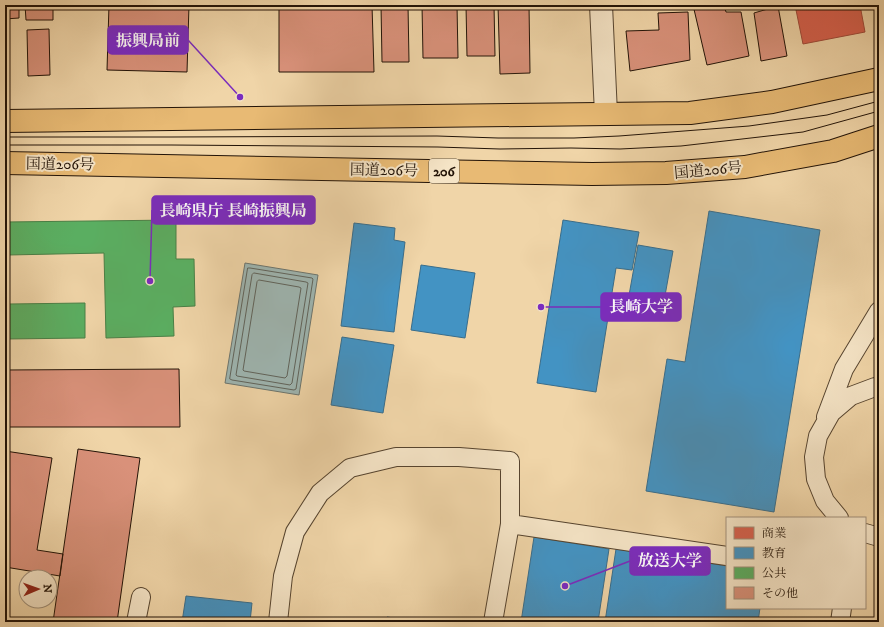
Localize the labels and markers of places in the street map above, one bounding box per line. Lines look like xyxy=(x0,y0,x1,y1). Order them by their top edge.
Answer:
callout: 振興局前 xyxy=(108,26,188,54)
callout: 長崎県庁 長崎振興局 xyxy=(152,196,315,224)
callout: 長崎大学 xyxy=(601,293,681,321)
callout: 放送大学 xyxy=(630,547,710,575)

